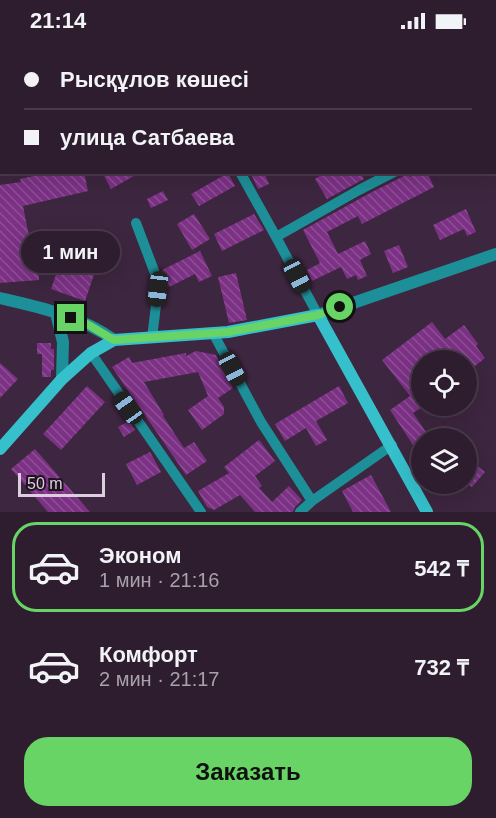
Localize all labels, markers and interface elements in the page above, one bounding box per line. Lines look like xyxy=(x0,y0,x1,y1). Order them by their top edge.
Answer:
text: 21:14 xyxy=(30,8,86,33)
text: Рысқұлов көшесі xyxy=(60,67,249,92)
text: улица Сатбаева xyxy=(60,125,234,150)
callout: 1 мин xyxy=(22,231,121,273)
text: 1 мин xyxy=(43,241,98,263)
car xyxy=(281,256,313,296)
car xyxy=(147,270,169,308)
route start xyxy=(326,293,353,320)
route end xyxy=(57,304,84,331)
car xyxy=(216,349,248,389)
map controls xyxy=(411,350,477,494)
button: locate xyxy=(411,350,477,416)
car xyxy=(110,388,146,428)
button: layers xyxy=(411,428,477,494)
scale bar xyxy=(18,470,105,498)
text: 50 m xyxy=(27,475,63,492)
icon: car xyxy=(27,540,81,594)
text: Эконом xyxy=(99,543,182,568)
text: 542 ₸ xyxy=(414,556,469,581)
text: 1 мин · 21:16 xyxy=(99,569,219,591)
icon: car xyxy=(27,639,81,693)
text: Комфорт xyxy=(99,642,198,667)
text: 732 ₸ xyxy=(414,655,469,680)
text: 2 мин · 21:17 xyxy=(99,668,219,690)
button: Заказать xyxy=(24,737,472,806)

